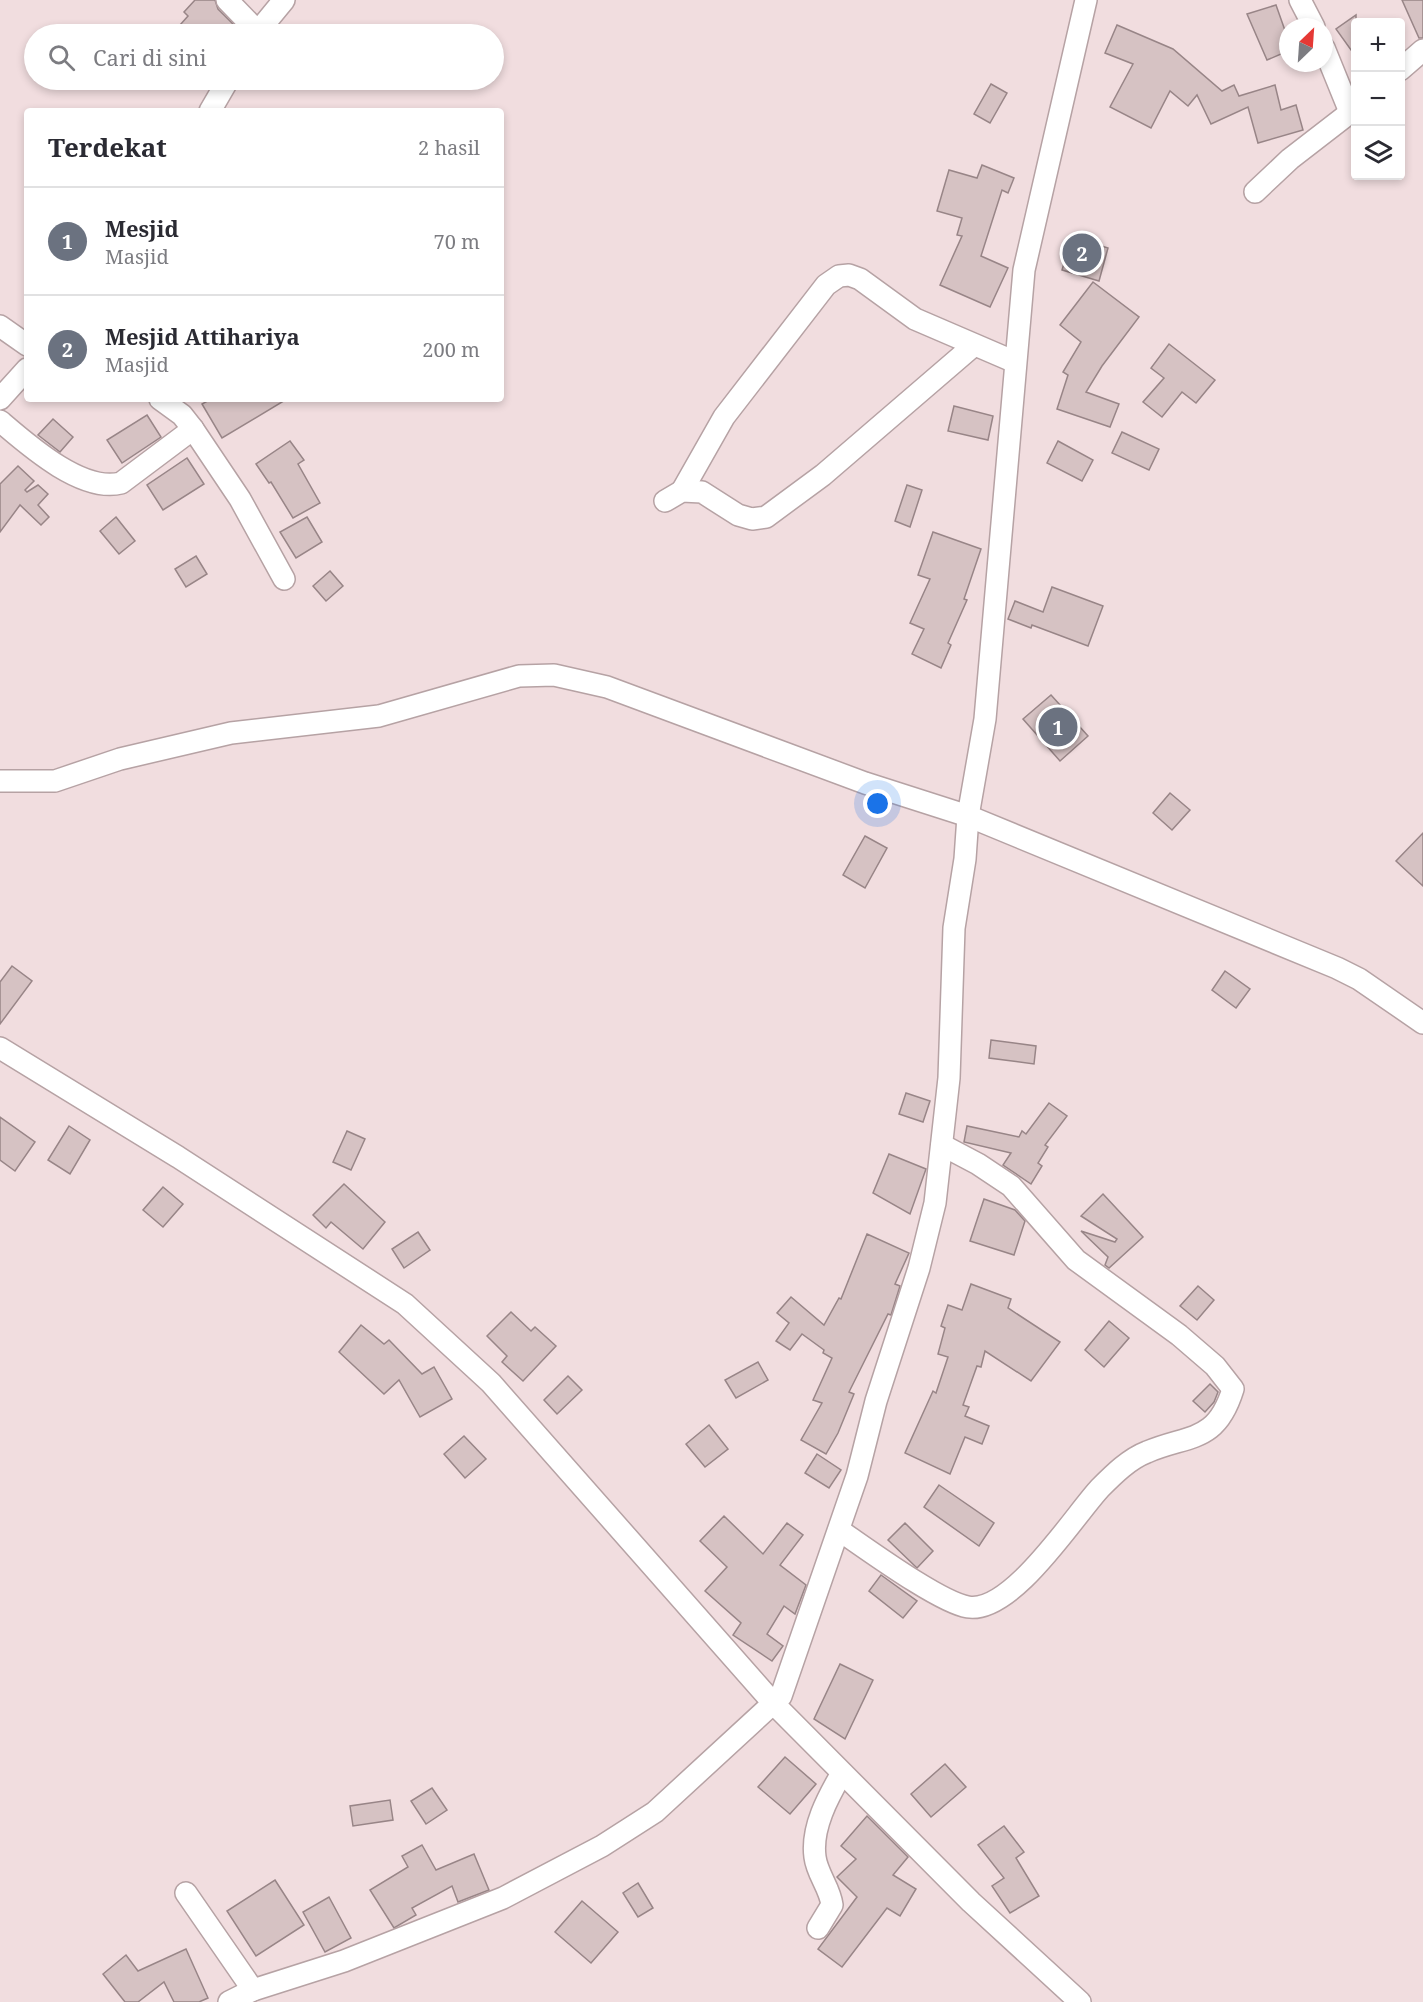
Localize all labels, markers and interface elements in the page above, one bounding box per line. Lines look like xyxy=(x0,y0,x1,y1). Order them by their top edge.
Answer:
north arrow xyxy=(1279,18,1333,72)
map controls xyxy=(1351,18,1405,180)
button: + xyxy=(1351,18,1405,72)
search box xyxy=(24,24,504,90)
icon: search xyxy=(45,41,78,74)
text: Cari di sini xyxy=(93,42,206,72)
button: − xyxy=(1351,72,1405,126)
button: layers xyxy=(1351,126,1405,180)
text: Terdekat xyxy=(48,129,167,165)
text: 2 hasil xyxy=(418,134,480,161)
text: Mesjid xyxy=(105,213,179,243)
text: 1 xyxy=(62,228,73,255)
text: 70 m xyxy=(434,228,480,255)
pin: 2 xyxy=(1062,230,1102,276)
text: Masjid xyxy=(105,243,169,270)
text: Mesjid Attihariya xyxy=(105,321,300,351)
text: 2 xyxy=(62,336,73,363)
text: 200 m xyxy=(422,336,480,363)
text: Masjid xyxy=(105,351,169,378)
pin: 1 xyxy=(1038,704,1078,750)
your location xyxy=(863,789,892,818)

